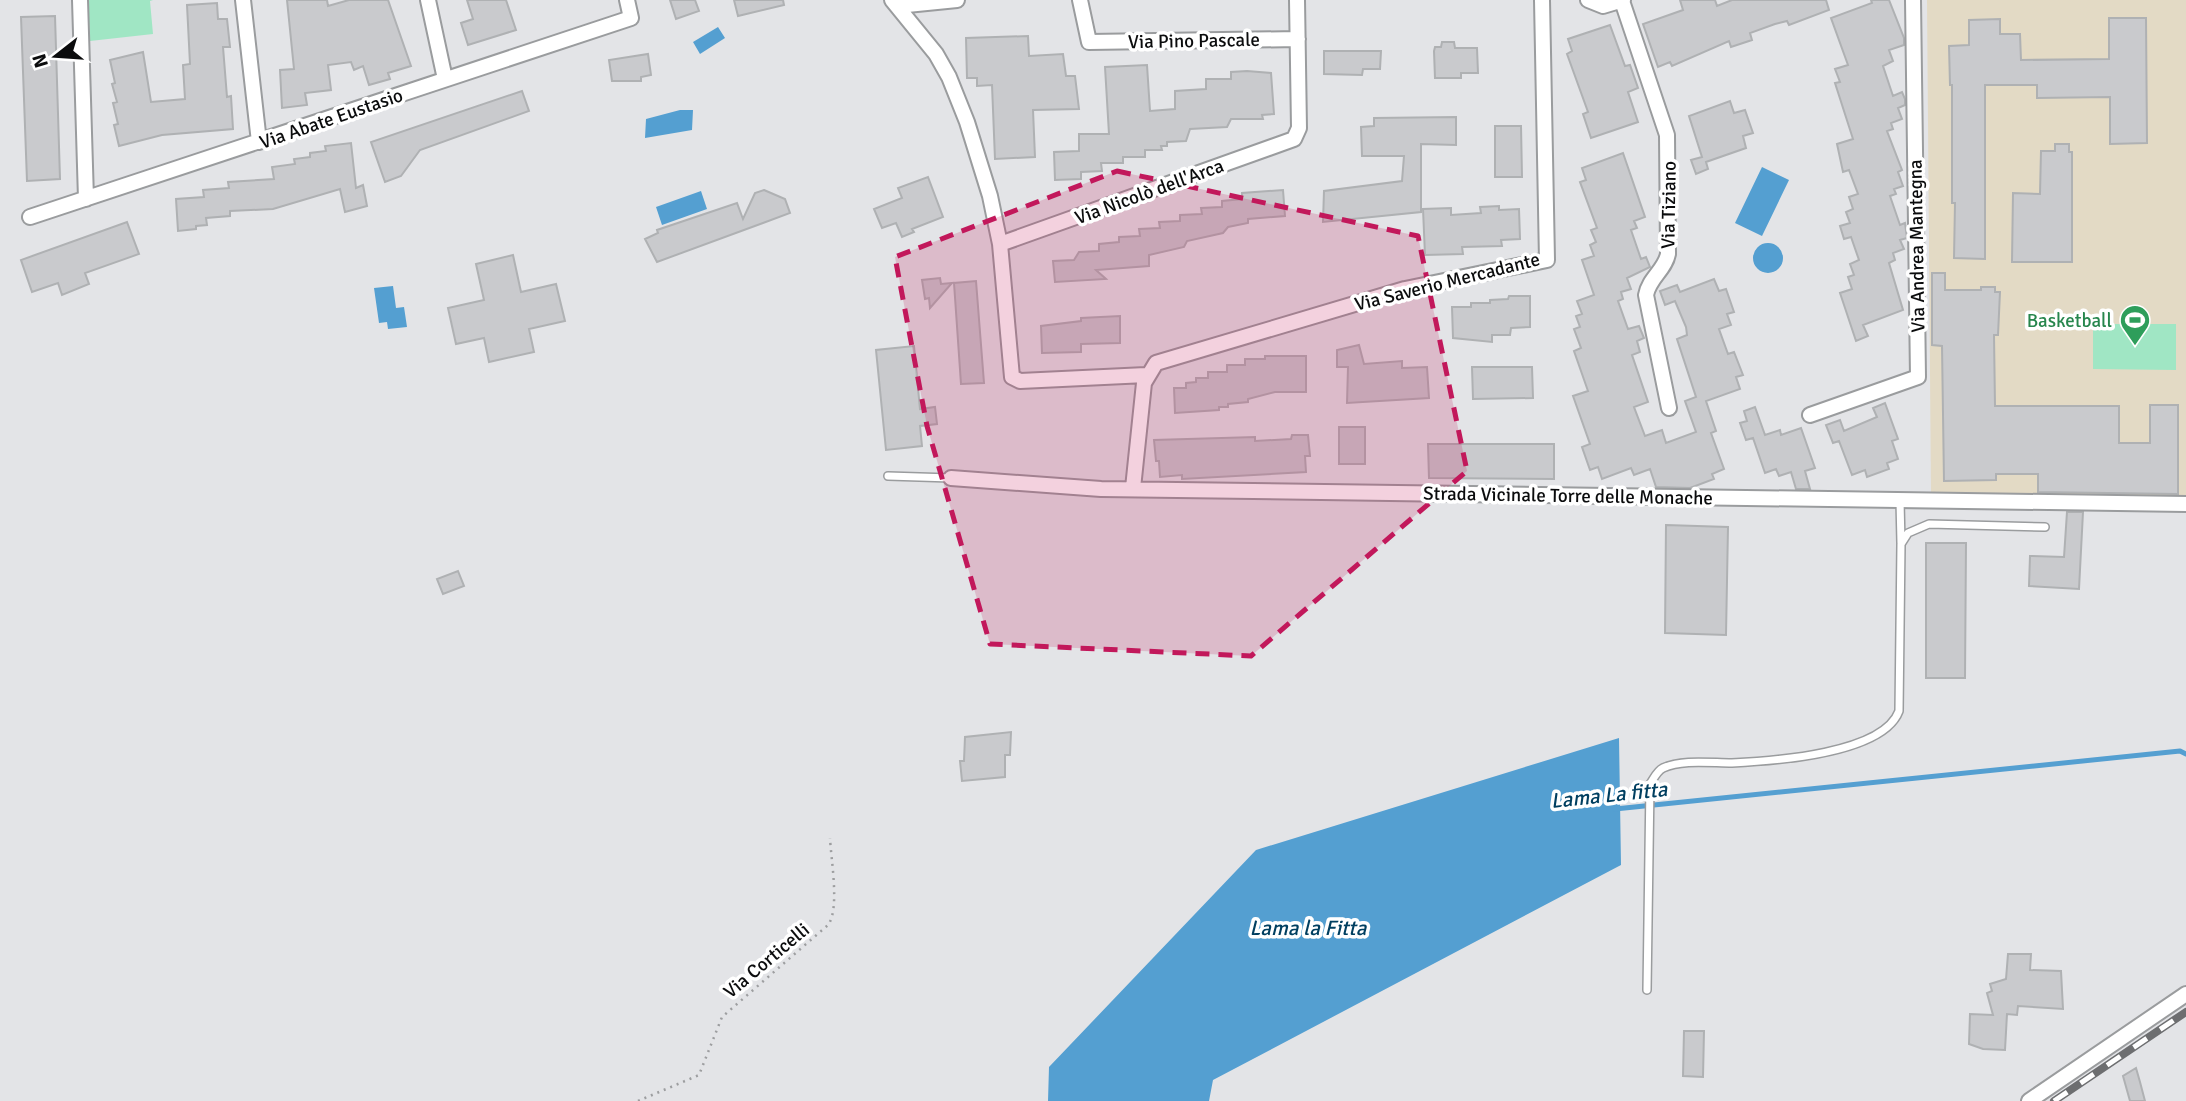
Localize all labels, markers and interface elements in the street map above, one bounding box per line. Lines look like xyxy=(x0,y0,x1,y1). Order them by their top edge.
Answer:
north arrow xyxy=(21,21,91,91)
street label: Via Pino Pascale xyxy=(1128,28,1260,54)
text: N xyxy=(27,51,54,71)
street label: Via Abate Eustasio xyxy=(257,83,406,155)
street label: Via Nicolò dell'Arca xyxy=(1072,154,1227,230)
street label: Via Andrea Mantegna xyxy=(1903,159,1931,333)
street label: Via Tiziano xyxy=(1656,161,1682,249)
street label: Via Saverio Mercadante xyxy=(1352,247,1542,317)
sports icon: Basketball xyxy=(2118,303,2152,347)
place label: Basketball xyxy=(2027,309,2112,333)
street label: Strada Vicinale Torre delle Monache xyxy=(1423,481,1713,511)
water label: Lama La fitta xyxy=(1550,776,1670,814)
water label: Lama la Fitta xyxy=(1250,915,1368,941)
street label: Via Corticelli xyxy=(719,918,814,1004)

